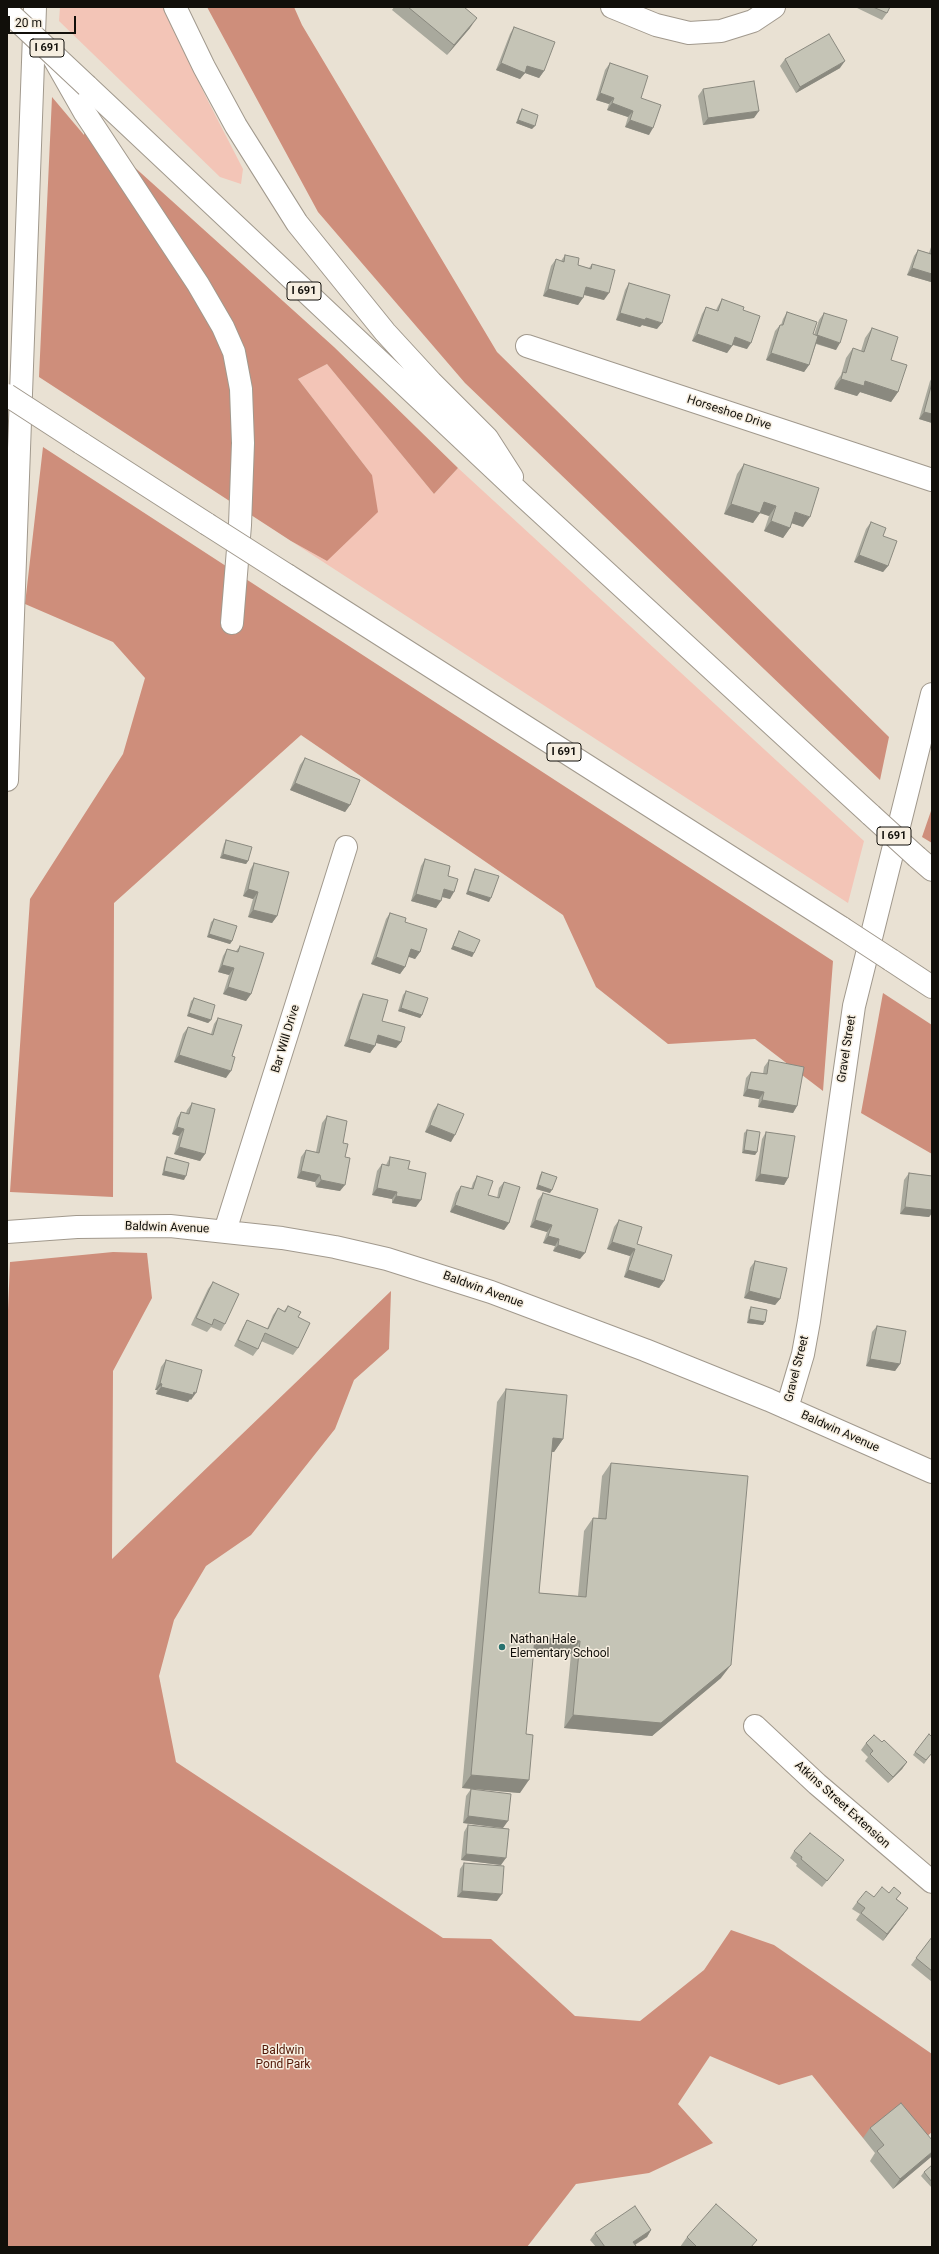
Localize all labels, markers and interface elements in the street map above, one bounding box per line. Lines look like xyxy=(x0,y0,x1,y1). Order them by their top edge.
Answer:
scale bar xyxy=(10,8,78,34)
text: 20 m xyxy=(15,16,42,30)
road number: I 691 xyxy=(30,39,64,57)
road number: I 691 xyxy=(287,282,321,300)
street label: Horseshoe Drive xyxy=(685,393,773,433)
road number: I 691 xyxy=(547,743,581,761)
road number: I 691 xyxy=(877,827,911,845)
street label: Bar Will Drive xyxy=(269,1003,303,1075)
street label: Gravel Street xyxy=(835,1014,859,1084)
street label: Baldwin Avenue xyxy=(125,1219,209,1237)
street label: Baldwin Avenue xyxy=(441,1269,525,1311)
street label: Gravel Street xyxy=(782,1334,812,1404)
street label: Baldwin Avenue xyxy=(798,1408,882,1456)
place label: Nathan Hale Elementary School xyxy=(510,1633,610,1661)
marker: Nathan Hale Elementary School xyxy=(497,1642,507,1652)
street label: Atkins Street Extension xyxy=(791,1758,893,1852)
park label: Baldwin Pond Park xyxy=(256,2044,310,2072)

